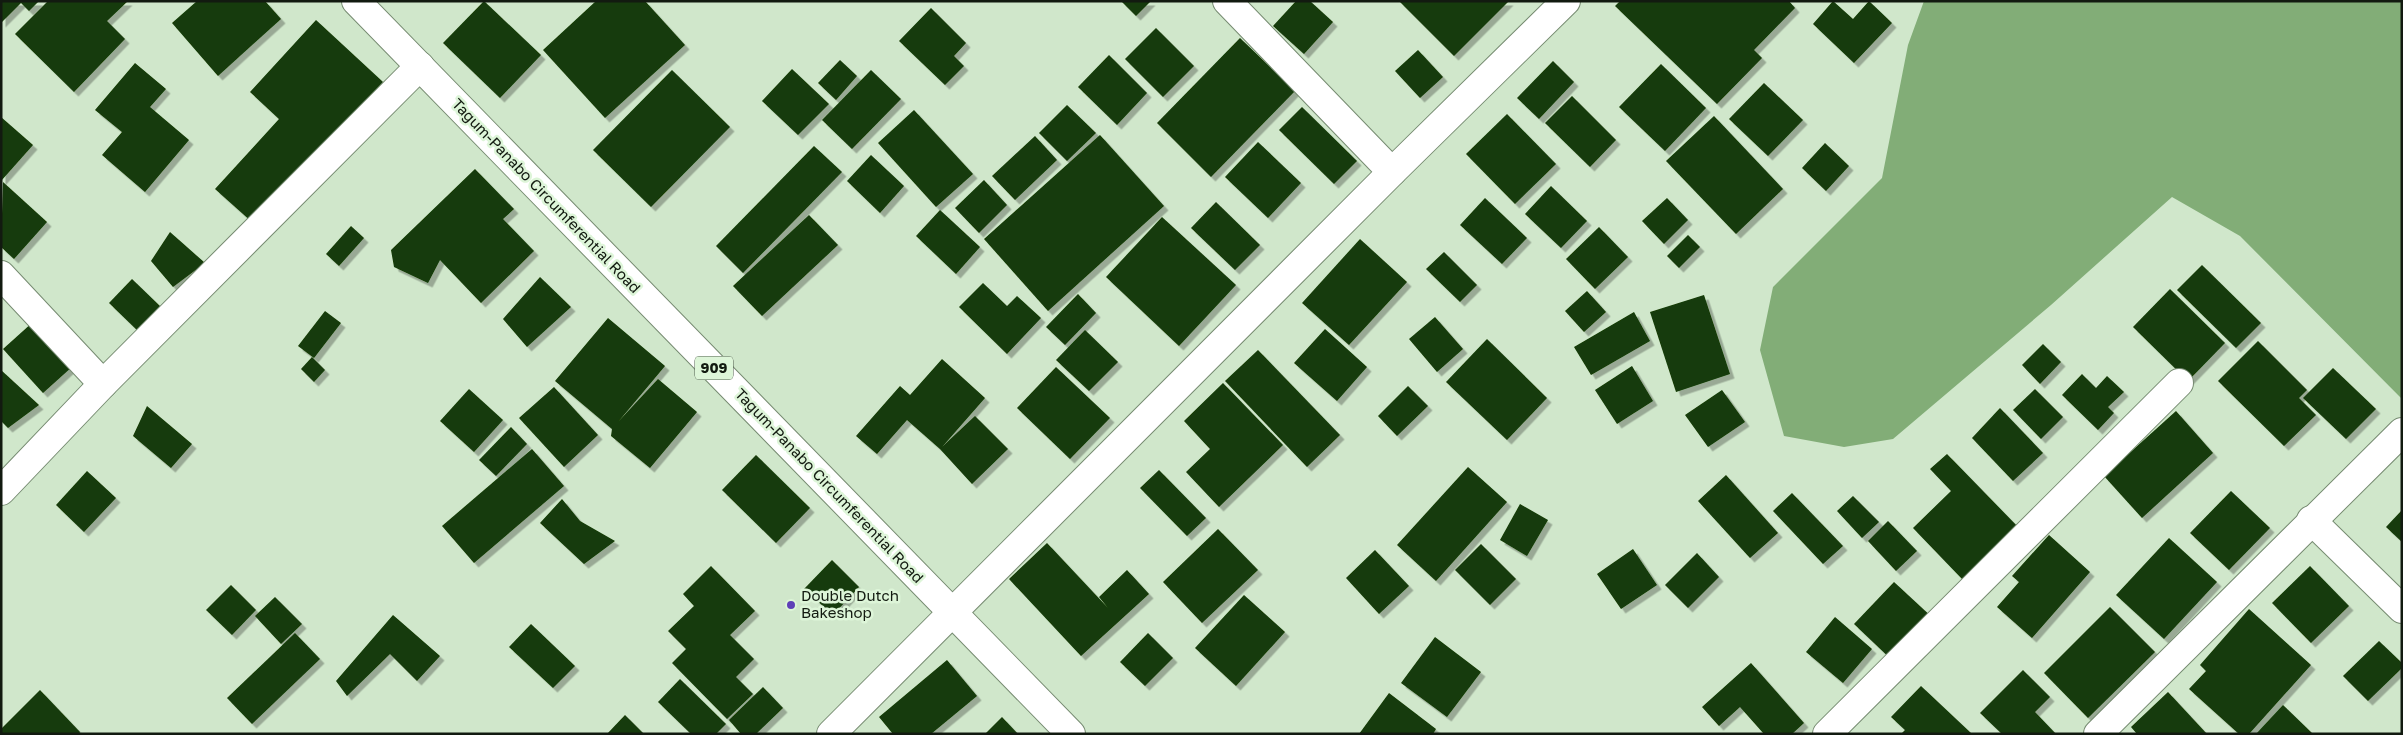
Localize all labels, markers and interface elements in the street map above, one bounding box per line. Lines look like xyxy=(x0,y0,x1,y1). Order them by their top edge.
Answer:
street label: Tagum-Panabo Circumferential Road xyxy=(449,94,645,296)
road number: 909 xyxy=(695,356,733,379)
street label: Tagum-Panabo Circumferential Road xyxy=(732,384,928,586)
place label: Double Dutch Bakeshop xyxy=(801,586,899,621)
marker: Double Dutch Bakeshop xyxy=(785,599,797,611)

